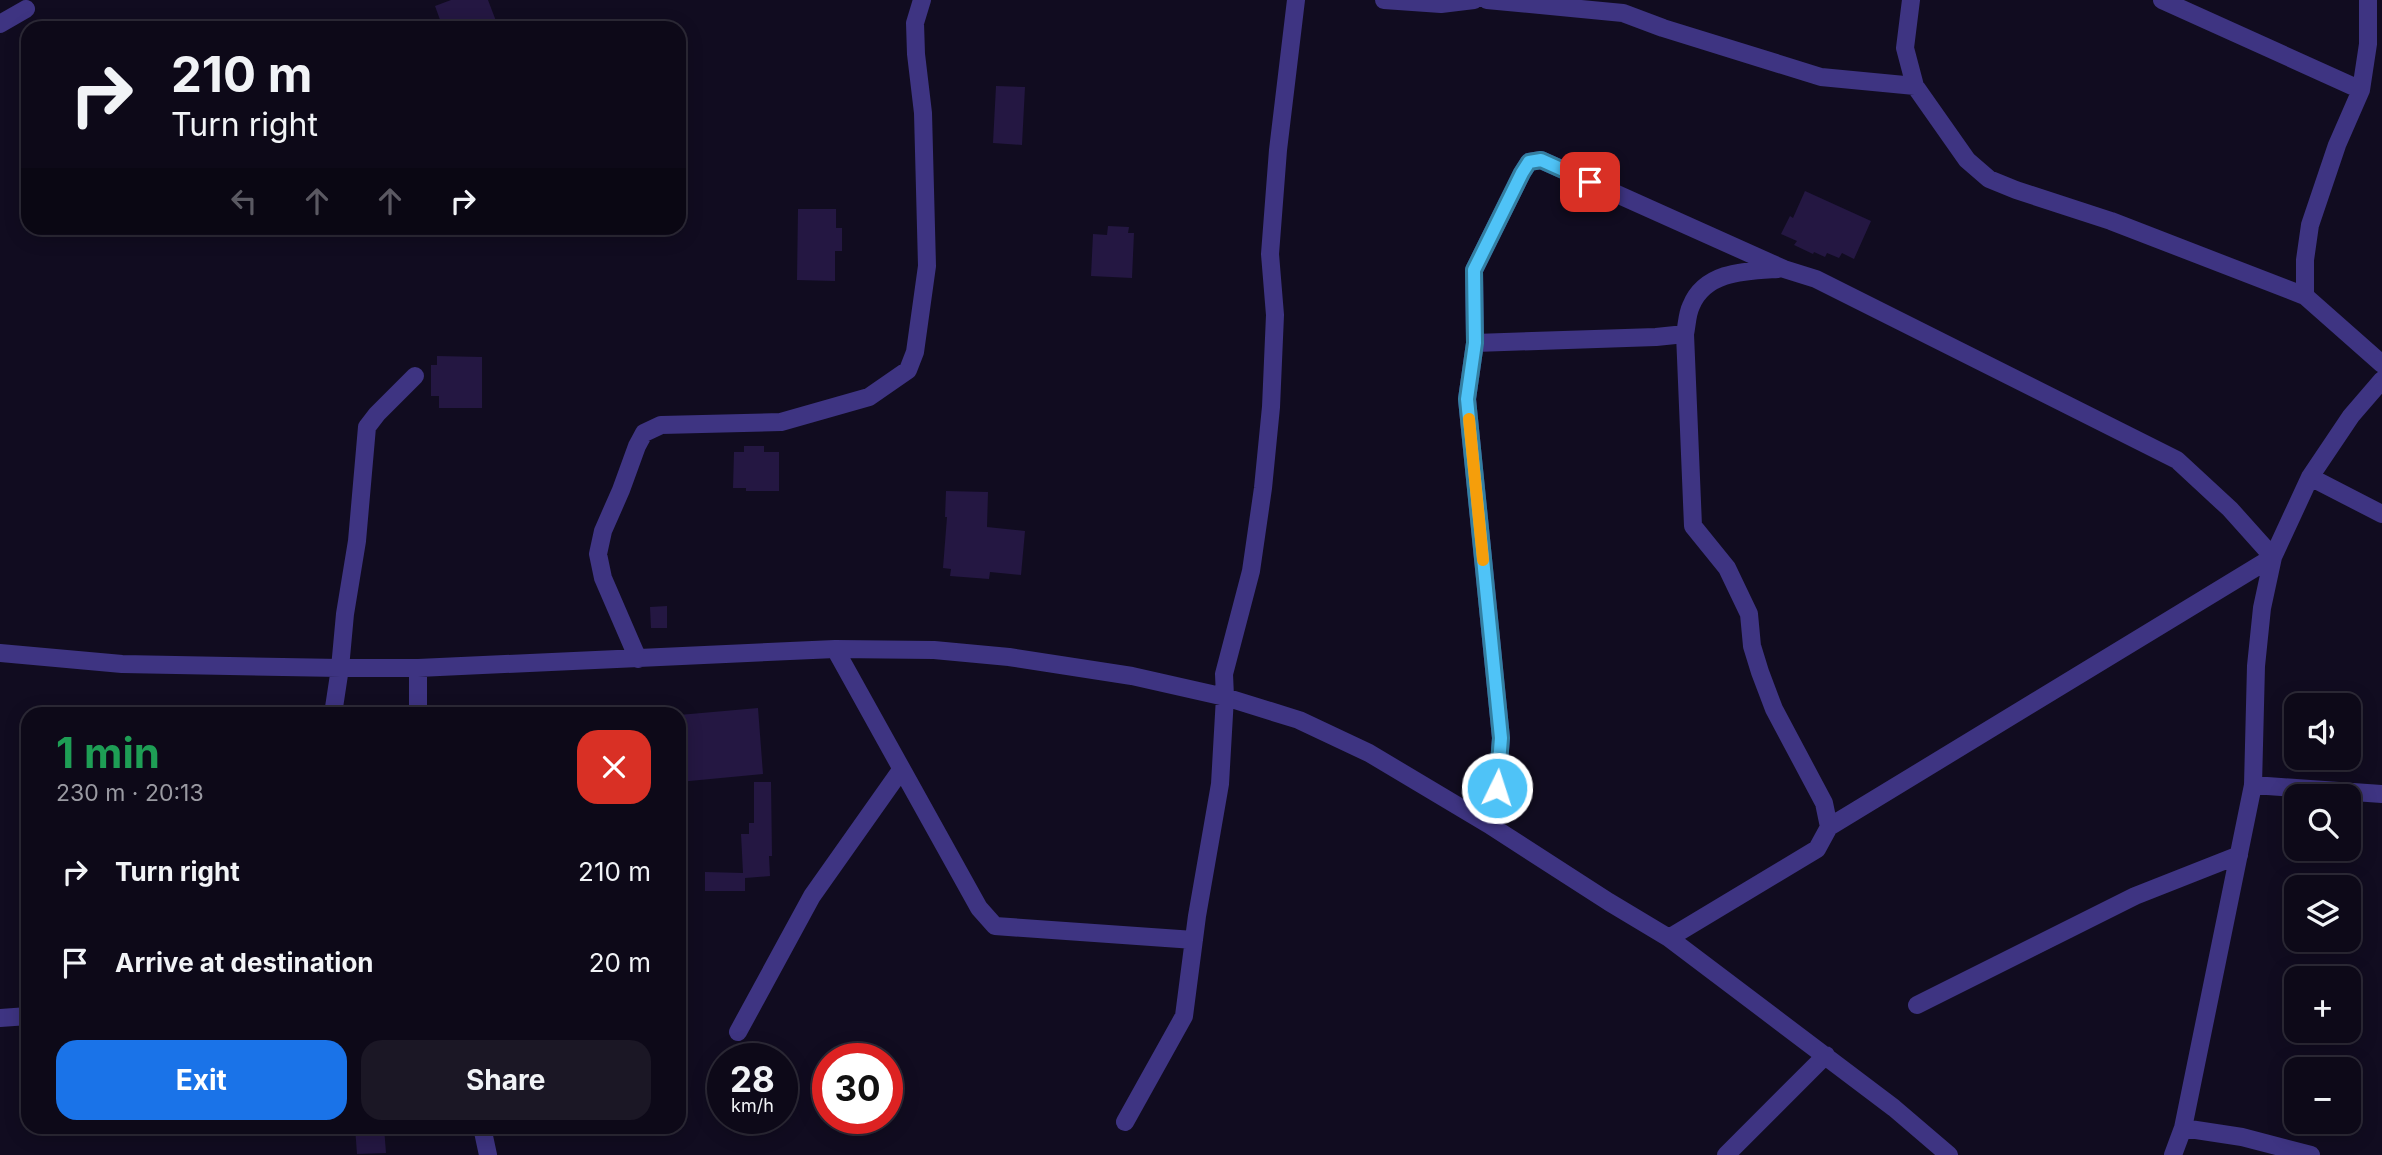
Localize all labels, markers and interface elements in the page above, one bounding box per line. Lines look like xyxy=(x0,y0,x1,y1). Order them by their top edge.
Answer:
text: 210 m xyxy=(171,45,312,104)
icon: right xyxy=(56,49,147,140)
text: Turn right xyxy=(171,105,318,144)
pin xyxy=(1560,152,1620,212)
icon: arrive xyxy=(1571,163,1609,201)
icon: left xyxy=(225,182,263,220)
icon: ahead xyxy=(298,182,336,220)
icon: ahead xyxy=(371,182,409,220)
icon: right xyxy=(444,182,482,220)
map controls xyxy=(2284,693,2361,1134)
button: sound xyxy=(2284,693,2361,770)
text: 1 min xyxy=(56,727,160,778)
button: close xyxy=(577,730,651,804)
position arrow xyxy=(1460,751,1534,825)
text: 230 m · 20:13 xyxy=(56,779,204,807)
button: search xyxy=(2284,784,2361,861)
icon: right xyxy=(56,853,94,891)
text: Turn right xyxy=(115,856,240,887)
text: 210 m xyxy=(578,856,651,887)
button: layers xyxy=(2284,875,2361,952)
icon: arrive xyxy=(56,944,94,982)
text: Arrive at destination xyxy=(115,947,374,978)
text: 20 m xyxy=(589,947,651,978)
button: + xyxy=(2284,966,2361,1043)
button: Exit xyxy=(56,1040,347,1120)
button: Share xyxy=(361,1040,651,1120)
speed limit sign: 30 xyxy=(812,1043,903,1134)
button: − xyxy=(2284,1057,2361,1134)
text: 28 xyxy=(730,1058,775,1100)
text: km/h xyxy=(731,1095,774,1116)

